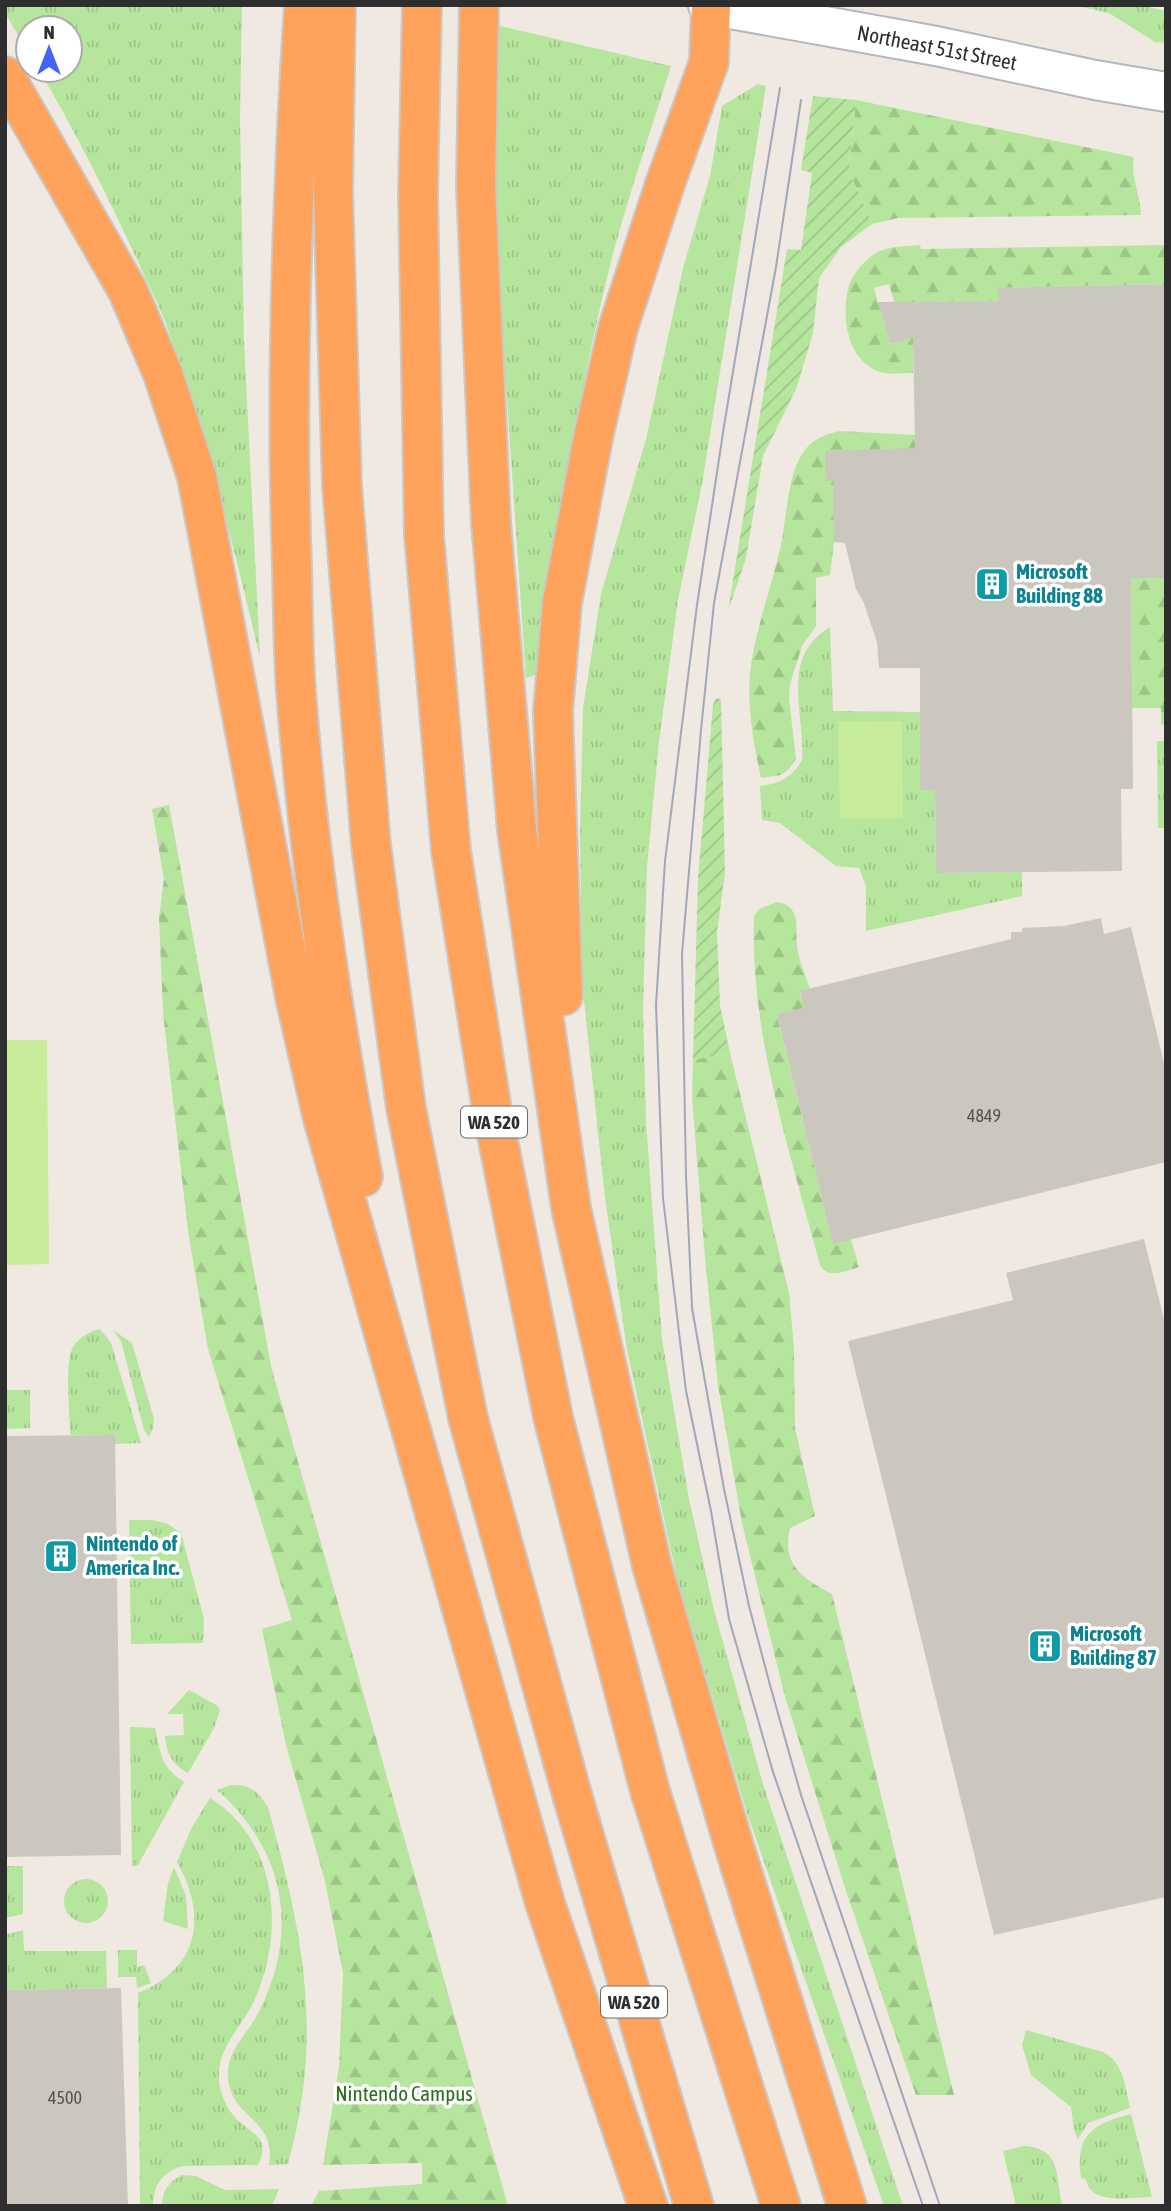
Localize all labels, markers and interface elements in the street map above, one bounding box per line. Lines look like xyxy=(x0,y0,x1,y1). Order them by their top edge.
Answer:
north arrow xyxy=(14,14,84,84)
street label: Northeast 51st Street xyxy=(855,20,1019,74)
text: N xyxy=(43,21,55,43)
place label: Microsoft Building 88 xyxy=(1016,559,1103,607)
building icon: Microsoft Building 88 xyxy=(973,565,1011,603)
house number: 4849 xyxy=(967,1105,1001,1126)
road number: WA 520 xyxy=(461,1106,527,1138)
place label: Nintendo of America Inc. xyxy=(85,1531,180,1579)
building icon: Nintendo of America Inc. xyxy=(42,1537,80,1575)
place label: Microsoft Building 87 xyxy=(1070,1621,1157,1669)
building icon: Microsoft Building 87 xyxy=(1026,1627,1064,1665)
road number: WA 520 xyxy=(601,1986,667,2018)
park label: Nintendo Campus xyxy=(335,2081,473,2105)
house number: 4500 xyxy=(48,2087,82,2108)

